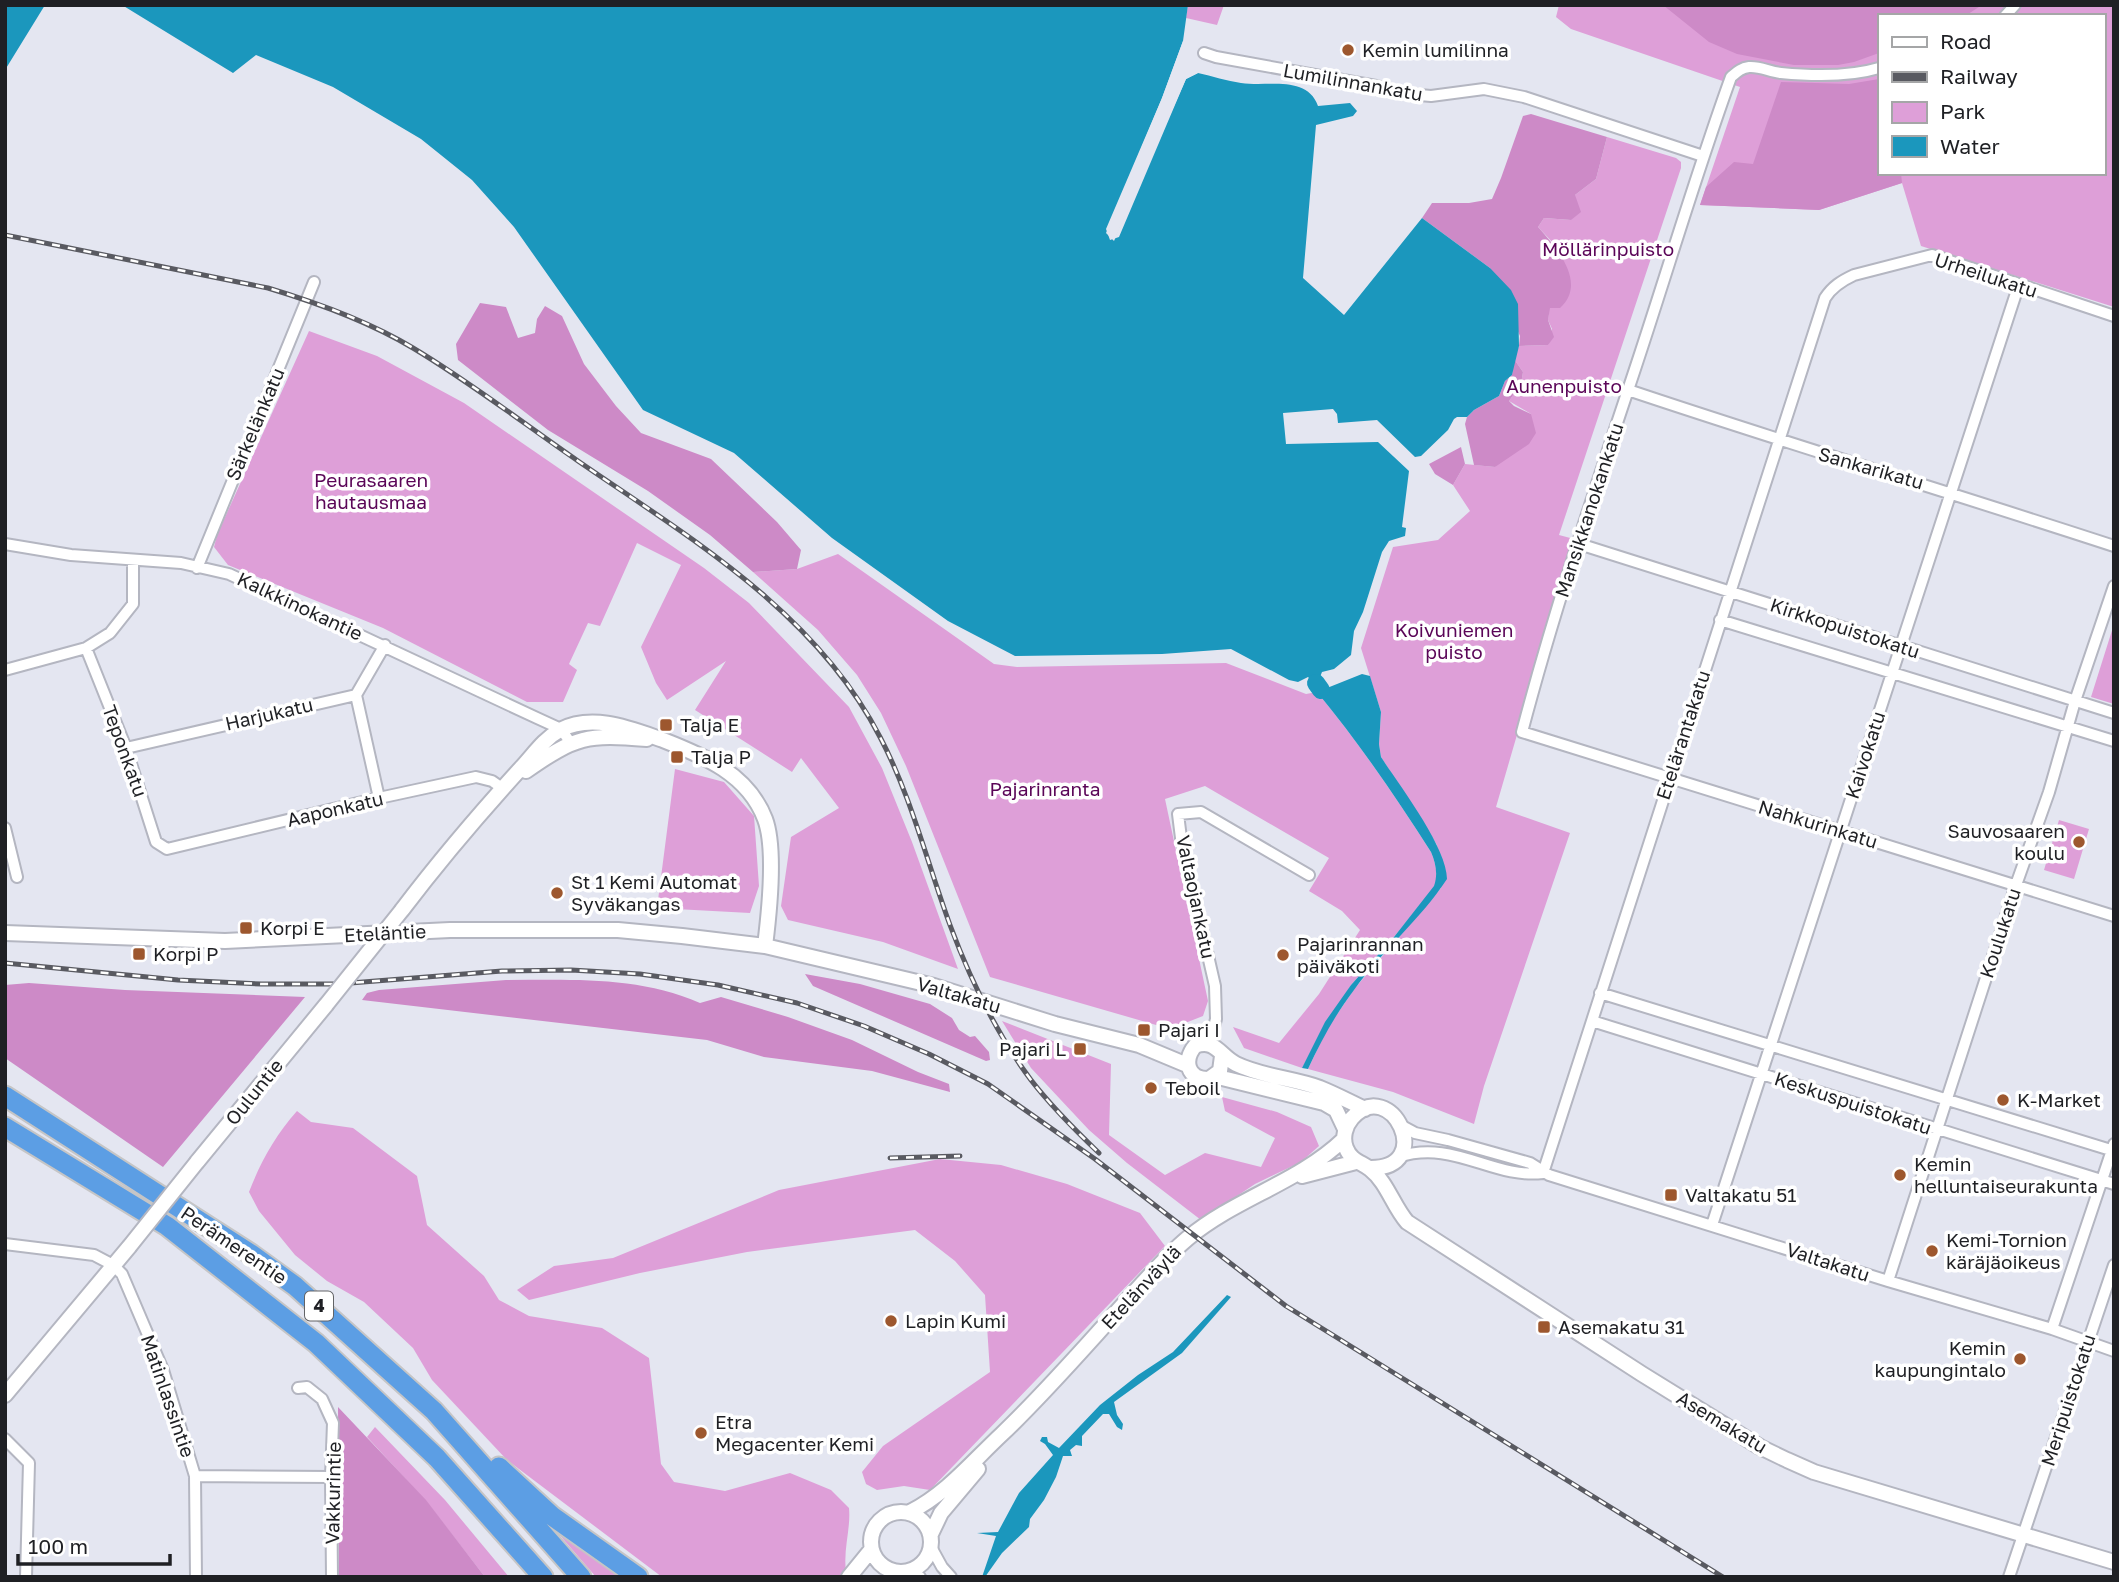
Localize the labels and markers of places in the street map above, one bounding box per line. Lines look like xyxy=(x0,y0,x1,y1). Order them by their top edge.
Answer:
place label: Kemin lumilinna xyxy=(1362,38,1509,61)
marker: Kemin lumilinna xyxy=(1340,42,1356,58)
place label: Talja E xyxy=(680,713,739,736)
marker: Talja E xyxy=(658,717,674,733)
place label: Talja P xyxy=(691,745,751,768)
marker: Talja P xyxy=(669,749,685,765)
place label: Sauvosaaren koulu xyxy=(1947,819,2065,864)
marker: Sauvosaaren koulu xyxy=(2071,834,2087,850)
place label: St 1 Kemi Automat Syväkangas xyxy=(571,870,737,915)
marker: St 1 Kemi Automat Syväkangas xyxy=(549,885,565,901)
place label: Korpi E xyxy=(260,916,325,939)
marker: Korpi E xyxy=(238,920,254,936)
place label: Pajarinrannan päiväkoti xyxy=(1297,932,1424,977)
place label: Korpi P xyxy=(153,942,219,965)
marker: Korpi P xyxy=(131,946,147,962)
marker: Pajarinrannan päiväkoti xyxy=(1275,947,1291,963)
place label: Pajari I xyxy=(1158,1018,1220,1041)
marker: Pajari I xyxy=(1136,1022,1152,1038)
place label: Pajari L xyxy=(999,1037,1066,1060)
marker: Pajari L xyxy=(1072,1041,1088,1057)
place label: Teboil xyxy=(1165,1076,1220,1099)
marker: Teboil xyxy=(1143,1080,1159,1096)
place label: K-Market xyxy=(2017,1088,2101,1111)
marker: K-Market xyxy=(1995,1092,2011,1108)
place label: Kemin helluntaiseurakunta xyxy=(1914,1152,2098,1197)
marker: Kemin helluntaiseurakunta xyxy=(1892,1167,1908,1183)
place label: Valtakatu 51 xyxy=(1685,1183,1797,1206)
marker: Valtakatu 51 xyxy=(1663,1187,1679,1203)
place label: Kemi-Tornion käräjäoikeus xyxy=(1946,1228,2067,1273)
marker: Kemi-Tornion käräjäoikeus xyxy=(1924,1243,1940,1259)
place label: Lapin Kumi xyxy=(905,1309,1006,1332)
marker: Lapin Kumi xyxy=(883,1313,899,1329)
place label: Asemakatu 31 xyxy=(1558,1315,1685,1338)
marker: Asemakatu 31 xyxy=(1536,1319,1552,1335)
place label: Kemin kaupungintalo xyxy=(1874,1336,2006,1381)
marker: Kemin kaupungintalo xyxy=(2012,1351,2028,1367)
place label: Etra Megacenter Kemi xyxy=(715,1410,874,1455)
marker: Etra Megacenter Kemi xyxy=(693,1425,709,1441)

